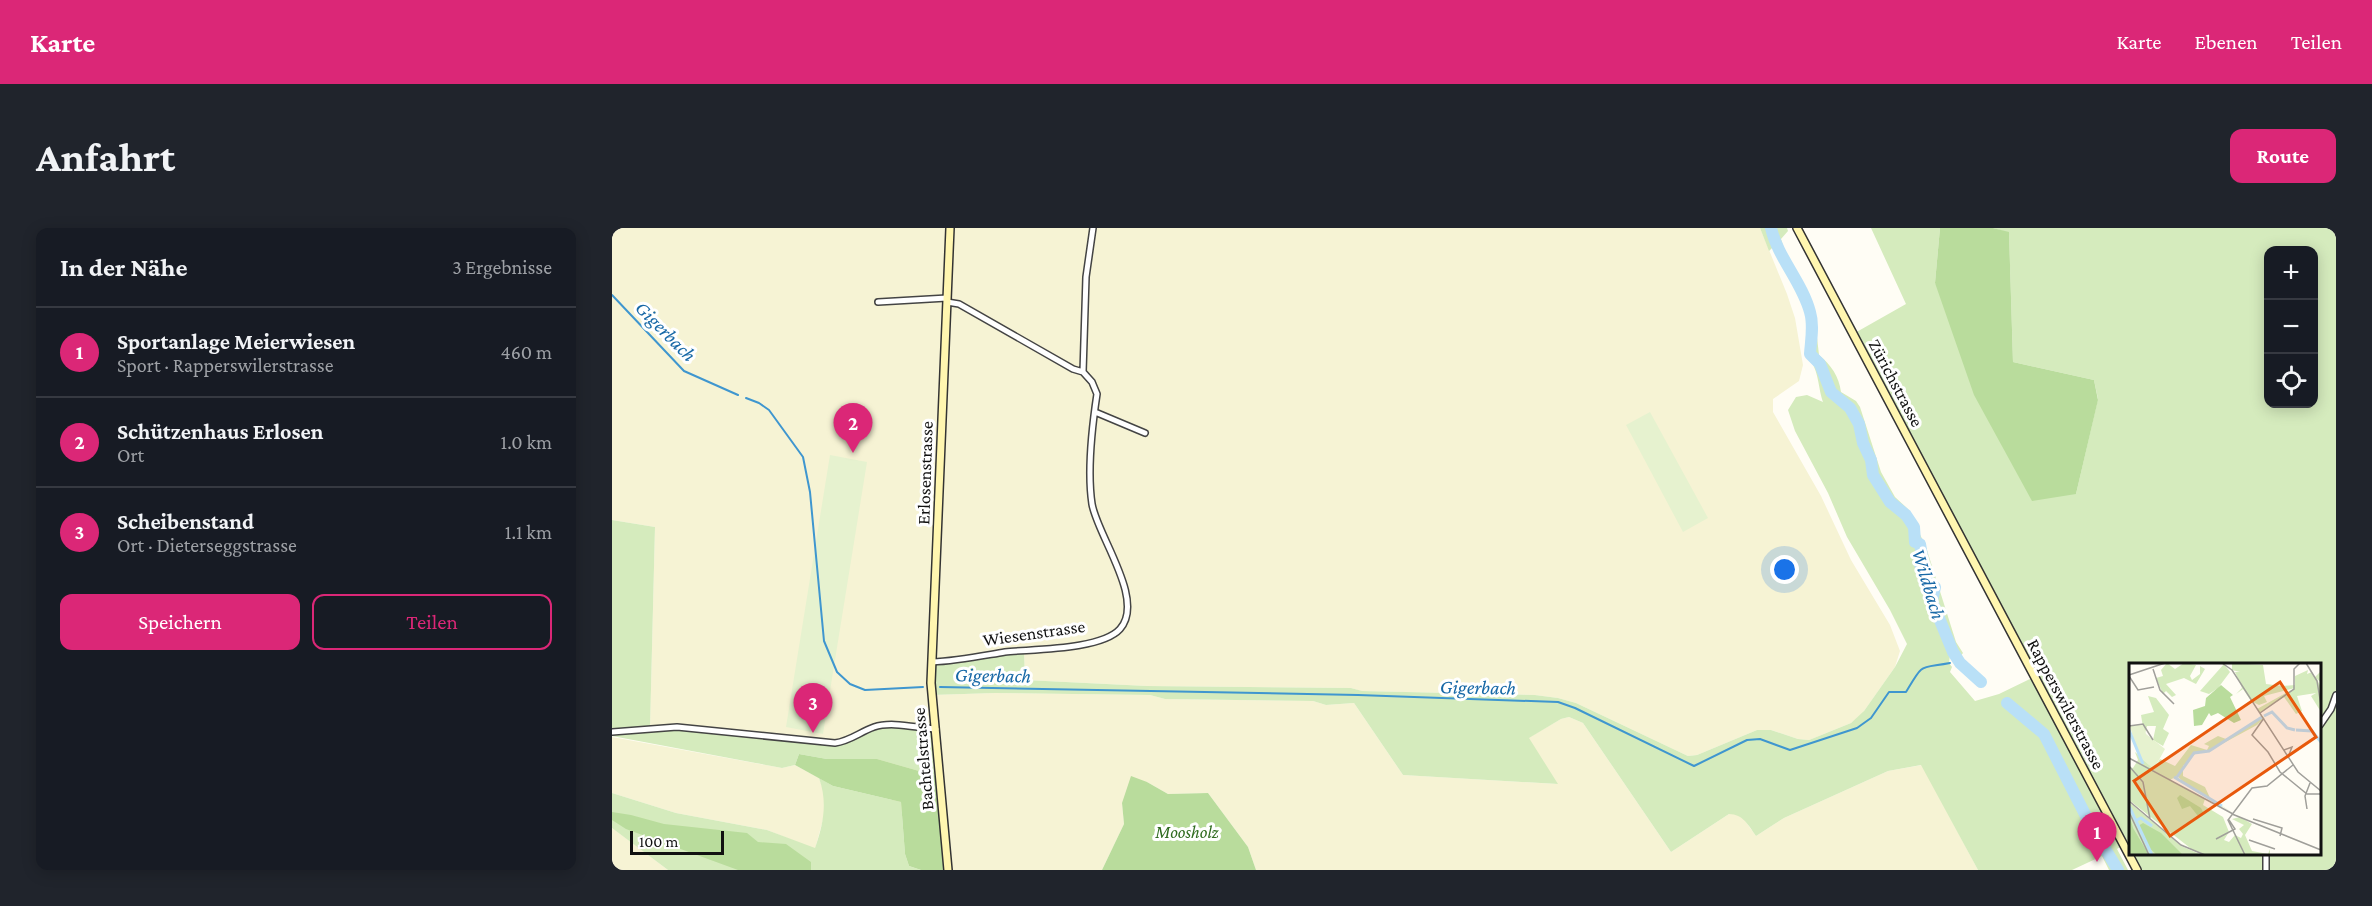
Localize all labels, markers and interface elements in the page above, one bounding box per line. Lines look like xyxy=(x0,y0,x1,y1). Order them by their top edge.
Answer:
text: Karte xyxy=(30,27,95,58)
text: Karte xyxy=(2116,30,2162,54)
text: Ebenen xyxy=(2195,30,2258,54)
text: Teilen xyxy=(2291,30,2342,54)
button: Route xyxy=(2230,129,2336,183)
text: Anfahrt xyxy=(36,133,175,180)
map controls xyxy=(2264,246,2318,408)
button: + xyxy=(2264,246,2318,300)
text: In der Nähe xyxy=(60,253,188,282)
text: 3 Ergebnisse xyxy=(452,256,552,278)
water label: Gigerbach xyxy=(631,296,701,366)
button: − xyxy=(2264,300,2318,354)
text: Sportanlage Meierwiesen xyxy=(117,329,355,354)
street label: Zürichstrasse xyxy=(1865,336,1927,430)
text: 1 xyxy=(76,341,83,363)
text: 460 m xyxy=(500,341,552,363)
text: Sport · Rapperswilerstrasse xyxy=(117,354,333,376)
button: locate xyxy=(2264,354,2318,408)
pin: 2 xyxy=(834,404,872,453)
text: Schützenhaus Erlosen xyxy=(117,419,323,444)
street label: Erlosenstrasse xyxy=(913,421,937,525)
text: 2 xyxy=(74,431,85,453)
text: 1.0 km xyxy=(501,431,552,453)
text: Ort xyxy=(117,444,144,466)
text: Scheibenstand xyxy=(117,509,254,534)
text: 3 xyxy=(75,521,84,543)
text: 1.1 km xyxy=(505,521,552,543)
text: Ort · Dieterseggstrasse xyxy=(117,534,297,556)
water label: Wildbach xyxy=(1908,546,1950,622)
your location xyxy=(1770,555,1799,584)
button: Speichern xyxy=(60,594,300,650)
button: Teilen xyxy=(312,594,552,650)
street label: Wiesenstrasse xyxy=(982,616,1086,650)
street label: Rapperswilerstrasse xyxy=(2023,635,2109,773)
water label: Gigerbach xyxy=(955,663,1031,688)
inset map xyxy=(2129,663,2321,855)
water label: Gigerbach xyxy=(1440,675,1516,700)
pin: 3 xyxy=(794,684,832,733)
street label: Bachtelstrasse xyxy=(909,707,937,811)
pin: 1 xyxy=(2078,812,2116,862)
park label: Moosholz xyxy=(1154,822,1219,842)
scale bar xyxy=(630,828,724,856)
text: 100 m xyxy=(639,833,678,850)

